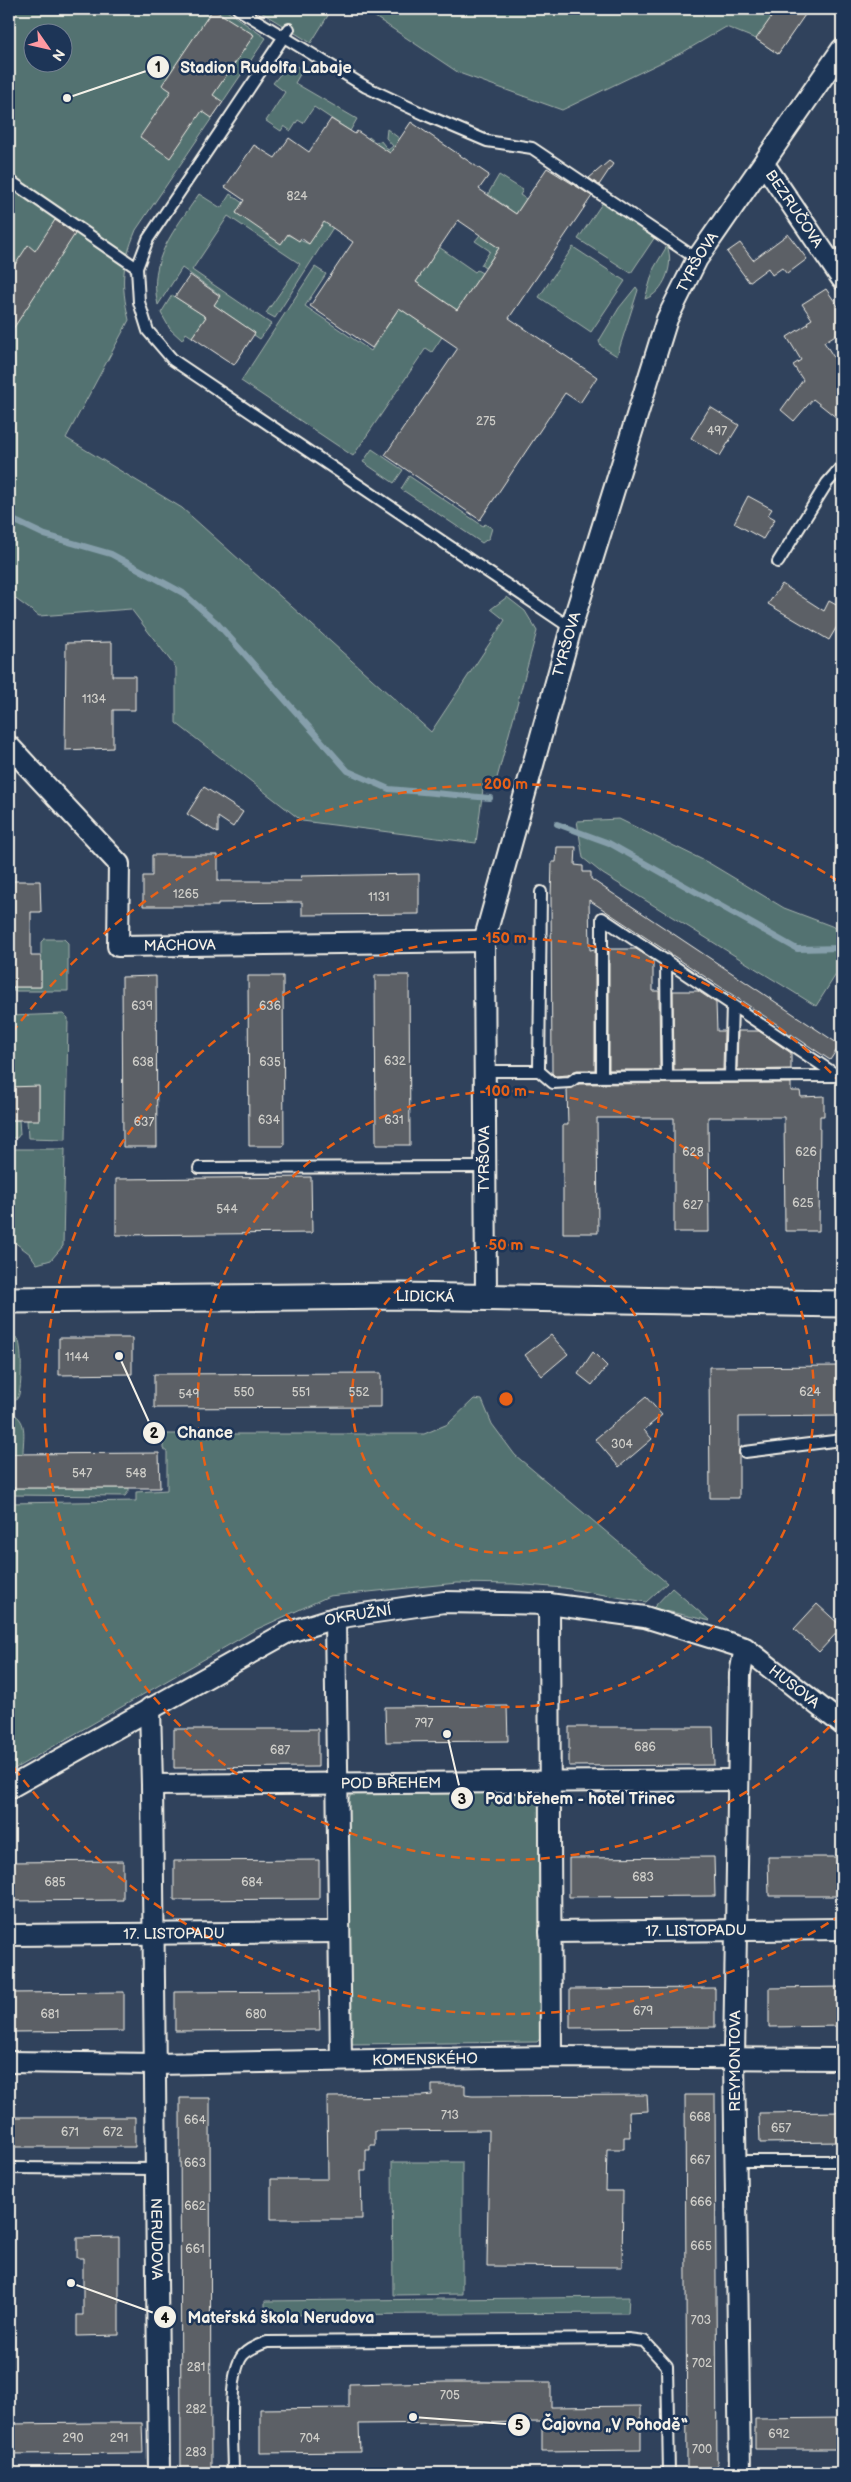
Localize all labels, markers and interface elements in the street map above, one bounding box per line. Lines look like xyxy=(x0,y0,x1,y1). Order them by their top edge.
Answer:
north arrow xyxy=(22,22,72,72)
text: N xyxy=(48,46,68,64)
callout: Stadion Rudolfa Labaje xyxy=(145,52,362,83)
text: 1 xyxy=(155,58,161,77)
text: Stadion Rudolfa Labaje xyxy=(180,59,352,78)
street label: BEZRUČOVA xyxy=(761,166,828,252)
house number: 824 xyxy=(286,189,308,204)
street label: TYRŠOVA xyxy=(673,228,723,296)
house number: 275 xyxy=(476,414,496,429)
house number: 497 xyxy=(707,424,727,439)
street label: TYRŠOVA xyxy=(549,609,586,679)
house number: 1134 xyxy=(82,692,107,707)
text: 200 m xyxy=(484,775,528,794)
house number: 1265 xyxy=(173,887,199,902)
house number: 1131 xyxy=(368,890,390,905)
text: 150 m xyxy=(485,929,527,948)
street label: MÁCHOVA xyxy=(144,936,217,956)
house number: 639 xyxy=(131,999,153,1014)
house number: 636 xyxy=(259,999,281,1014)
house number: 632 xyxy=(384,1054,406,1069)
house number: 638 xyxy=(132,1055,154,1070)
house number: 635 xyxy=(259,1055,281,1070)
text: 100 m xyxy=(485,1082,527,1101)
house number: 634 xyxy=(258,1113,281,1128)
house number: 631 xyxy=(384,1113,404,1128)
house number: 637 xyxy=(134,1115,154,1130)
street label: TYRŠOVA xyxy=(475,1125,494,1192)
house number: 628 xyxy=(682,1145,704,1160)
house number: 626 xyxy=(795,1145,817,1160)
house number: 625 xyxy=(792,1196,814,1211)
house number: 627 xyxy=(683,1198,703,1213)
house number: 544 xyxy=(216,1202,238,1217)
text: 50 m xyxy=(489,1236,524,1255)
street label: LIDICKÁ xyxy=(396,1287,455,1307)
house number: 1144 xyxy=(65,1350,90,1365)
house number: 550 xyxy=(234,1385,254,1400)
house number: 551 xyxy=(292,1385,310,1400)
house number: 552 xyxy=(349,1385,369,1400)
house number: 624 xyxy=(799,1385,821,1400)
house number: 549 xyxy=(178,1387,200,1402)
centre of rings xyxy=(497,1390,515,1408)
callout: Chance xyxy=(142,1417,243,1448)
text: 2 xyxy=(150,1424,159,1443)
text: Chance xyxy=(177,1424,233,1443)
house number: 304 xyxy=(611,1437,634,1452)
house number: 547 xyxy=(72,1466,92,1481)
house number: 548 xyxy=(125,1466,147,1481)
street label: OKRUŽNÍ xyxy=(322,1601,393,1631)
street label: HUSOVA xyxy=(765,1661,824,1713)
house number: 797 xyxy=(415,1716,433,1731)
house number: 686 xyxy=(634,1740,656,1755)
house number: 687 xyxy=(270,1743,290,1758)
street label: POD BŘEHEM xyxy=(341,1774,441,1793)
callout: Pod břehem - hotel Třinec xyxy=(450,1783,685,1814)
text: 3 xyxy=(458,1790,467,1809)
text: Pod břehem - hotel Třinec xyxy=(485,1790,675,1809)
house number: 683 xyxy=(632,1870,654,1885)
house number: 685 xyxy=(44,1875,66,1890)
house number: 684 xyxy=(241,1875,263,1890)
street label: 17. LISTOPADU xyxy=(645,1921,747,1941)
street label: 17. LISTOPADU xyxy=(123,1924,225,1944)
house number: 679 xyxy=(633,2004,653,2019)
house number: 681 xyxy=(41,2007,59,2022)
house number: 680 xyxy=(245,2007,267,2022)
street label: REYMONTOVA xyxy=(726,2009,745,2112)
street label: KOMENSKÉHO xyxy=(372,2049,478,2070)
house number: 713 xyxy=(441,2108,459,2123)
house number: 668 xyxy=(689,2110,711,2125)
house number: 664 xyxy=(184,2113,207,2128)
house number: 657 xyxy=(771,2121,791,2136)
house number: 671 xyxy=(61,2125,79,2140)
house number: 672 xyxy=(103,2125,123,2140)
house number: 667 xyxy=(690,2153,710,2168)
house number: 663 xyxy=(184,2156,206,2171)
house number: 666 xyxy=(690,2195,712,2210)
street label: NERUDOVA xyxy=(146,2198,166,2281)
house number: 662 xyxy=(184,2199,206,2214)
house number: 665 xyxy=(690,2239,712,2254)
house number: 661 xyxy=(185,2242,205,2257)
callout: Mateřská škola Nerudova xyxy=(153,2302,384,2333)
text: 4 xyxy=(161,2309,170,2328)
text: Mateřská škola Nerudova xyxy=(188,2309,374,2328)
house number: 703 xyxy=(691,2313,711,2328)
house number: 702 xyxy=(692,2356,712,2371)
house number: 281 xyxy=(187,2360,205,2375)
house number: 705 xyxy=(440,2388,460,2403)
house number: 282 xyxy=(185,2402,207,2417)
callout: Čajovna „V Pohodě“ xyxy=(506,2409,698,2440)
text: Čajovna „V Pohodě“ xyxy=(542,2413,689,2435)
text: 5 xyxy=(515,2416,524,2435)
house number: 692 xyxy=(768,2427,790,2442)
house number: 290 xyxy=(62,2431,84,2446)
house number: 291 xyxy=(110,2431,128,2446)
house number: 704 xyxy=(300,2431,321,2446)
house number: 700 xyxy=(692,2442,712,2457)
house number: 283 xyxy=(185,2445,207,2460)

